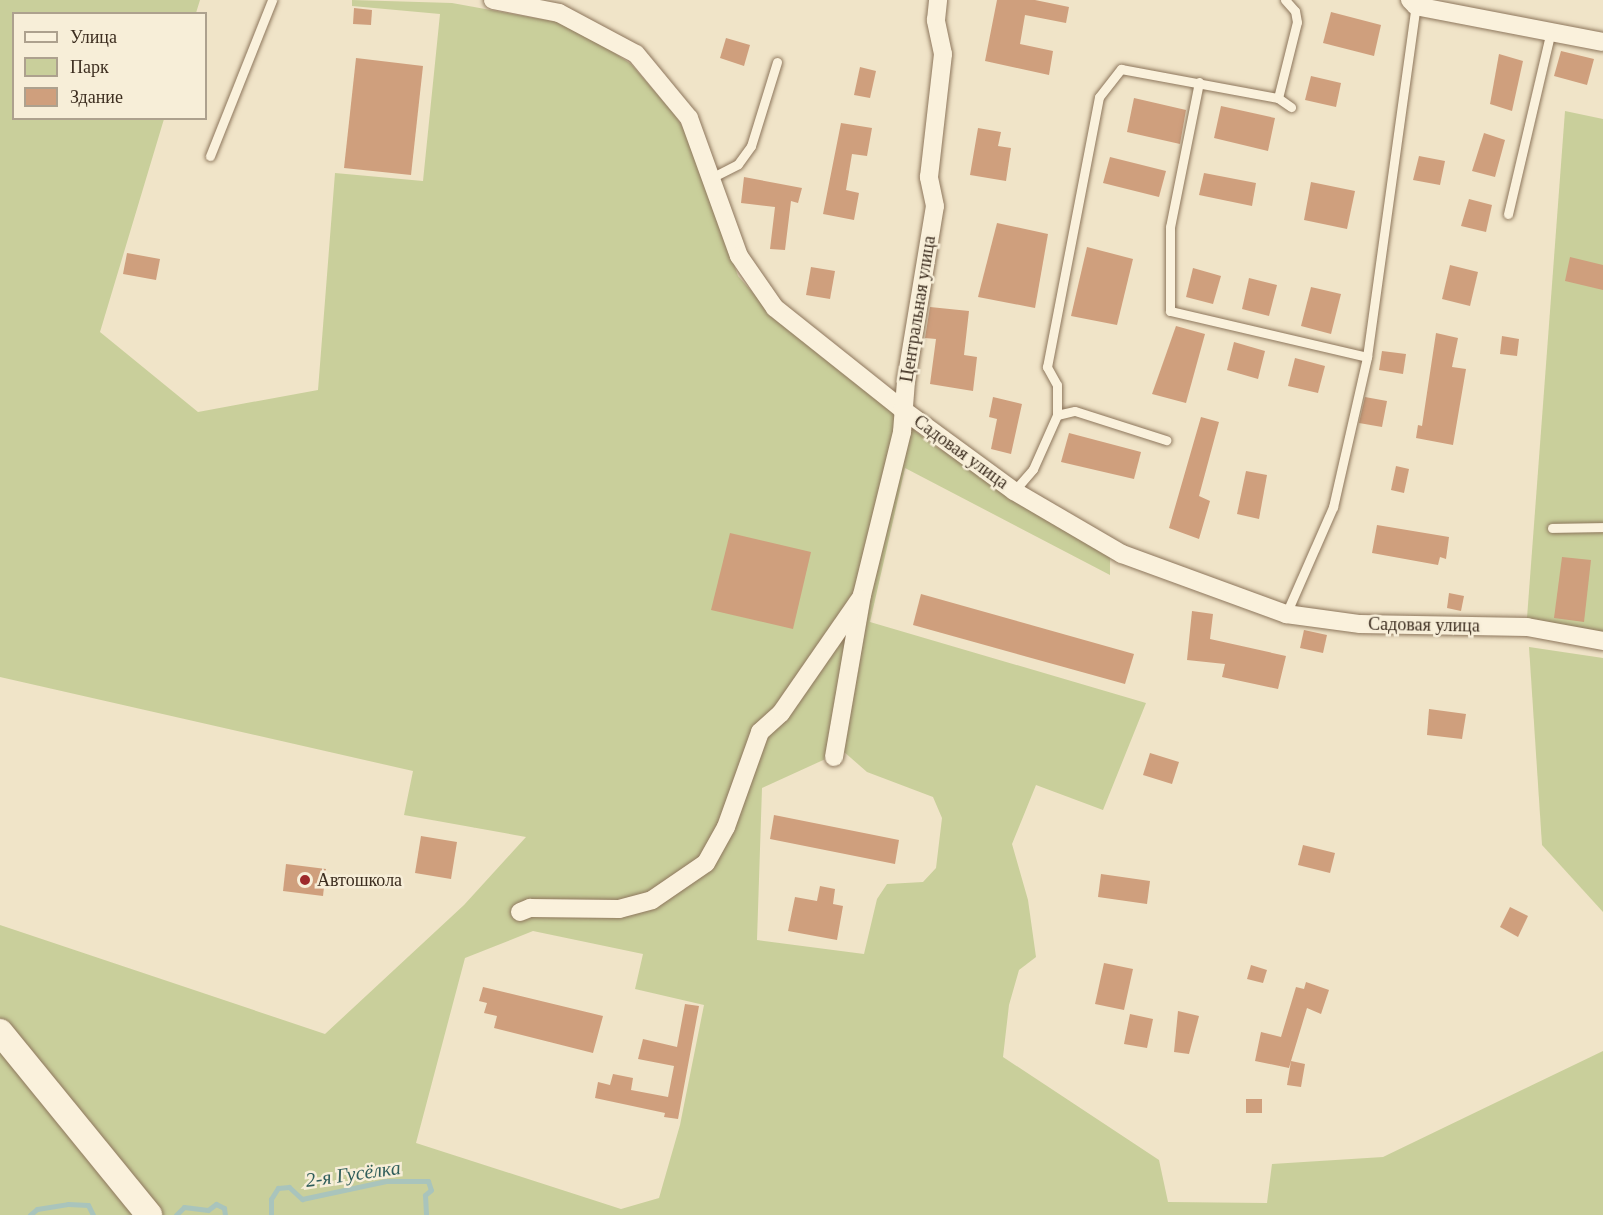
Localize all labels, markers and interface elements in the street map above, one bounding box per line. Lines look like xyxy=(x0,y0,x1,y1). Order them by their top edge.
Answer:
legend xyxy=(12,12,207,120)
text: Улица xyxy=(70,27,117,47)
text: Парк xyxy=(70,57,109,77)
text: Здание xyxy=(70,87,123,107)
street label: Центральная улица xyxy=(896,234,940,384)
street label: Садовая улица xyxy=(909,410,1013,494)
street label: Садовая улица xyxy=(1368,613,1480,637)
place label: Автошкола xyxy=(317,869,402,891)
marker: Автошкола xyxy=(298,873,312,887)
water label: 2-я Гусёлка xyxy=(304,1155,402,1193)

